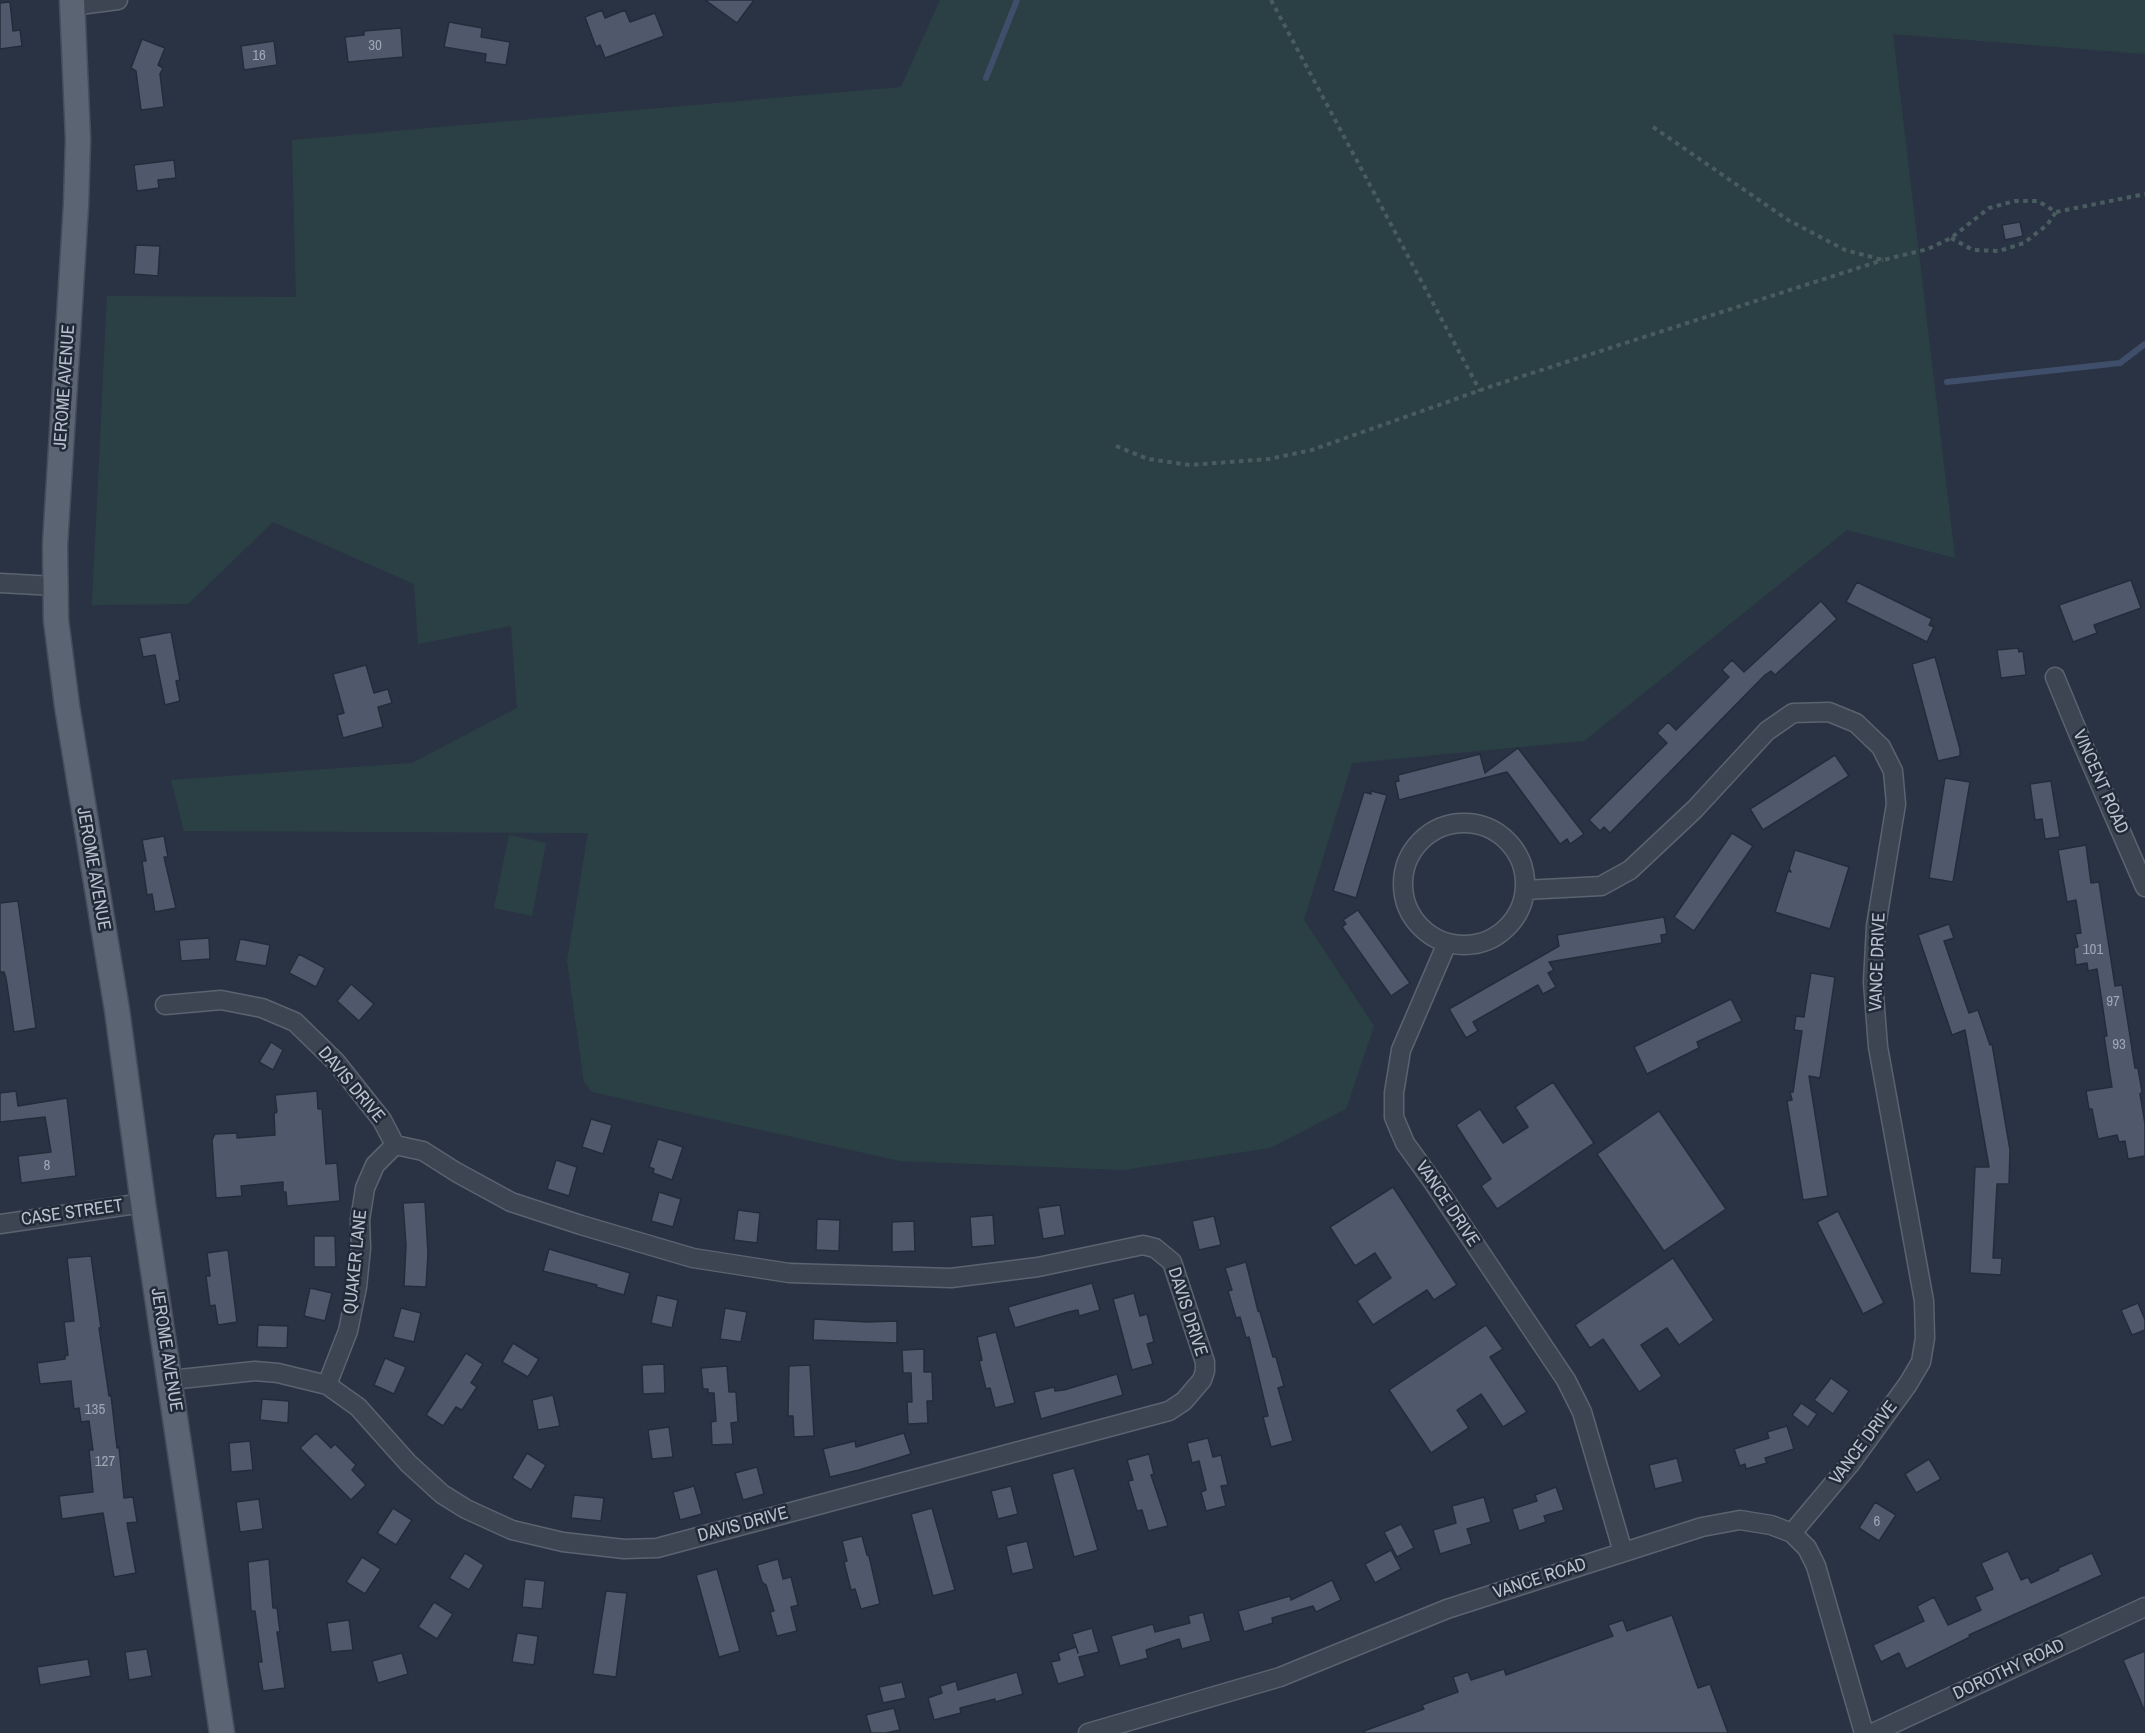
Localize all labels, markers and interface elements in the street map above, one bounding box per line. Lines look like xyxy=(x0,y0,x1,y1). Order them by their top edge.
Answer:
house number: 30 xyxy=(368,37,382,55)
house number: 16 xyxy=(252,47,266,65)
street label: JEROME AVENUE xyxy=(50,324,80,450)
street label: VINCENT ROAD xyxy=(2067,727,2133,837)
street label: JEROME AVENUE xyxy=(71,805,115,933)
street label: VANCE DRIVE xyxy=(1865,912,1891,1012)
house number: 101 xyxy=(2083,941,2103,959)
house number: 97 xyxy=(2106,993,2120,1011)
house number: 93 xyxy=(2112,1036,2126,1054)
street label: DAVIS DRIVE xyxy=(313,1043,389,1127)
house number: 8 xyxy=(44,1157,50,1175)
street label: VANCE DRIVE xyxy=(1410,1157,1484,1251)
street label: CASE STREET xyxy=(20,1195,124,1231)
street label: QUAKER LANE xyxy=(340,1209,372,1315)
street label: DAVIS DRIVE xyxy=(1162,1265,1212,1359)
street label: JEROME AVENUE xyxy=(146,1286,186,1414)
street label: VANCE DRIVE xyxy=(1826,1397,1902,1489)
house number: 135 xyxy=(85,1401,105,1419)
house number: 127 xyxy=(95,1453,115,1471)
street label: DAVIS DRIVE xyxy=(696,1503,790,1547)
house number: 6 xyxy=(1874,1513,1880,1531)
street label: VANCE ROAD xyxy=(1491,1554,1589,1604)
street label: DOROTHY ROAD xyxy=(1950,1635,2068,1705)

